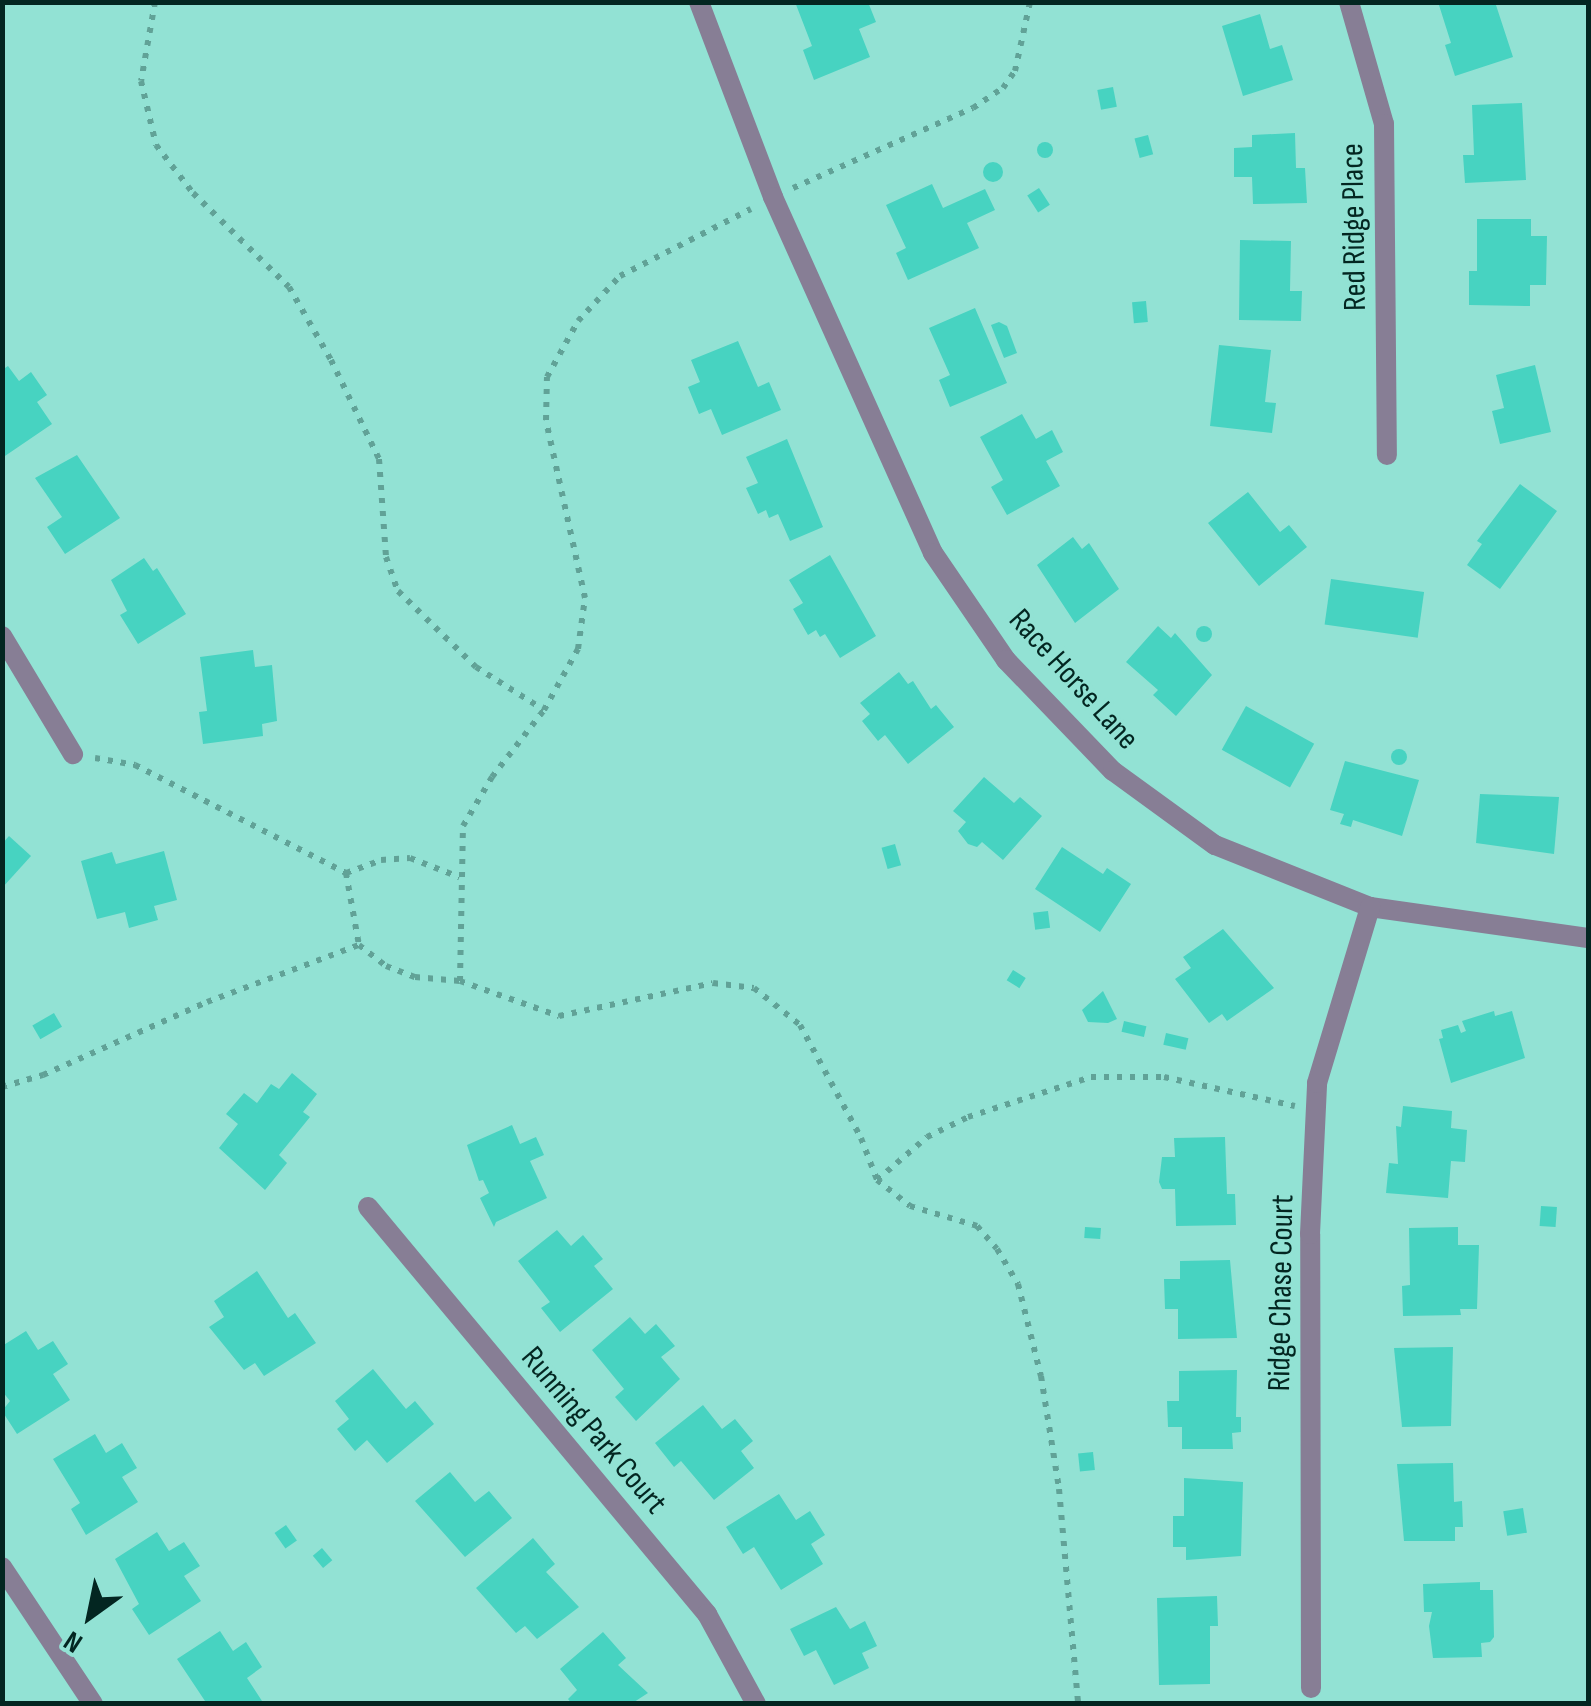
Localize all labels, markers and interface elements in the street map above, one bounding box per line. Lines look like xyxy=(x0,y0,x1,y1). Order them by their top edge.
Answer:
street label: Red Ridge Place xyxy=(1334,143,1376,311)
street label: Race Horse Lane xyxy=(1000,602,1146,758)
street label: Ridge Chase Court xyxy=(1261,1194,1303,1392)
street label: Running Park Court xyxy=(512,1340,674,1522)
north arrow xyxy=(40,1566,140,1666)
text: N xyxy=(58,1624,89,1659)

